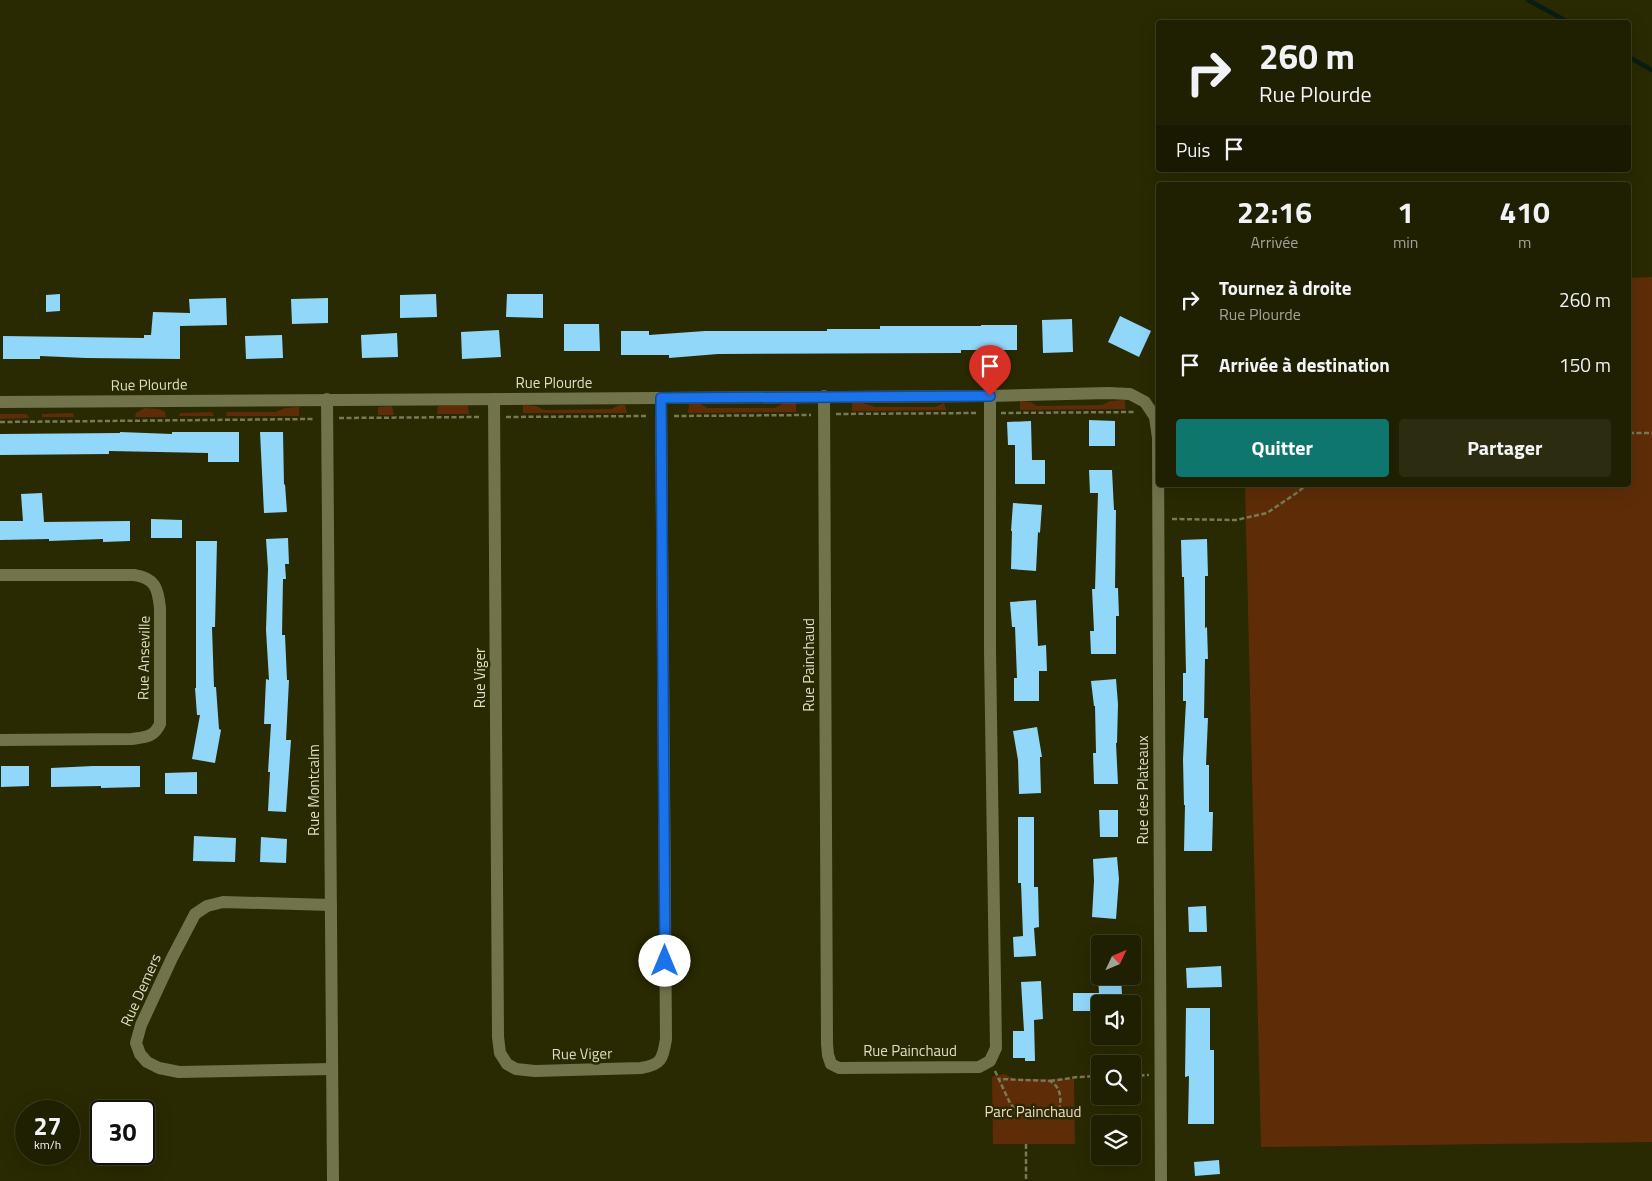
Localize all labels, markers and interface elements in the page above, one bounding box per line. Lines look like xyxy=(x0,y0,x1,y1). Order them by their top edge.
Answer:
text: 260 m xyxy=(1259,29,1355,83)
icon: right xyxy=(1176,40,1241,105)
text: Rue Plourde xyxy=(1259,77,1372,111)
text: Puis xyxy=(1176,135,1210,164)
icon: arrive xyxy=(1220,135,1248,163)
text: 22:16 xyxy=(1237,189,1312,235)
text: 1 xyxy=(1397,189,1414,235)
text: 410 xyxy=(1500,189,1550,235)
text: Arrivée xyxy=(1251,230,1298,254)
text: min xyxy=(1393,230,1418,254)
text: m xyxy=(1518,230,1531,254)
text: Tournez à droite xyxy=(1219,273,1351,302)
text: 260 m xyxy=(1559,285,1611,314)
icon: right xyxy=(1176,286,1204,314)
text: Rue Plourde xyxy=(1219,302,1301,326)
pin xyxy=(969,345,1011,396)
text: Arrivée à destination xyxy=(1219,350,1390,379)
text: 150 m xyxy=(1559,350,1611,379)
icon: arrive xyxy=(1176,351,1204,379)
icon: arrive xyxy=(976,352,1004,380)
street label: Rue Plourde xyxy=(516,371,592,394)
street label: Rue Plourde xyxy=(110,372,188,397)
button: Quitter xyxy=(1176,419,1389,477)
button: Partager xyxy=(1399,419,1611,477)
street label: Rue Anseville xyxy=(131,616,156,700)
street label: Rue Painchaud xyxy=(797,618,820,712)
street label: Rue Viger xyxy=(468,648,491,708)
street label: Rue des Plateaux xyxy=(1131,735,1154,844)
street label: Rue Montcalm xyxy=(302,744,325,836)
position arrow xyxy=(638,934,690,986)
north arrow xyxy=(1091,935,1141,985)
map controls xyxy=(1091,935,1141,1165)
street label: Rue Demers xyxy=(114,950,167,1030)
button: sound xyxy=(1091,995,1141,1045)
street label: Rue Painchaud xyxy=(863,1039,957,1062)
street label: Rue Viger xyxy=(552,1041,612,1066)
button: search xyxy=(1091,1055,1141,1105)
speed limit sign: 30 xyxy=(90,1100,155,1165)
park label: Parc Painchaud xyxy=(985,1100,1081,1123)
text: 27 xyxy=(33,1107,62,1145)
button: layers xyxy=(1091,1115,1141,1165)
text: km/h xyxy=(34,1135,61,1154)

